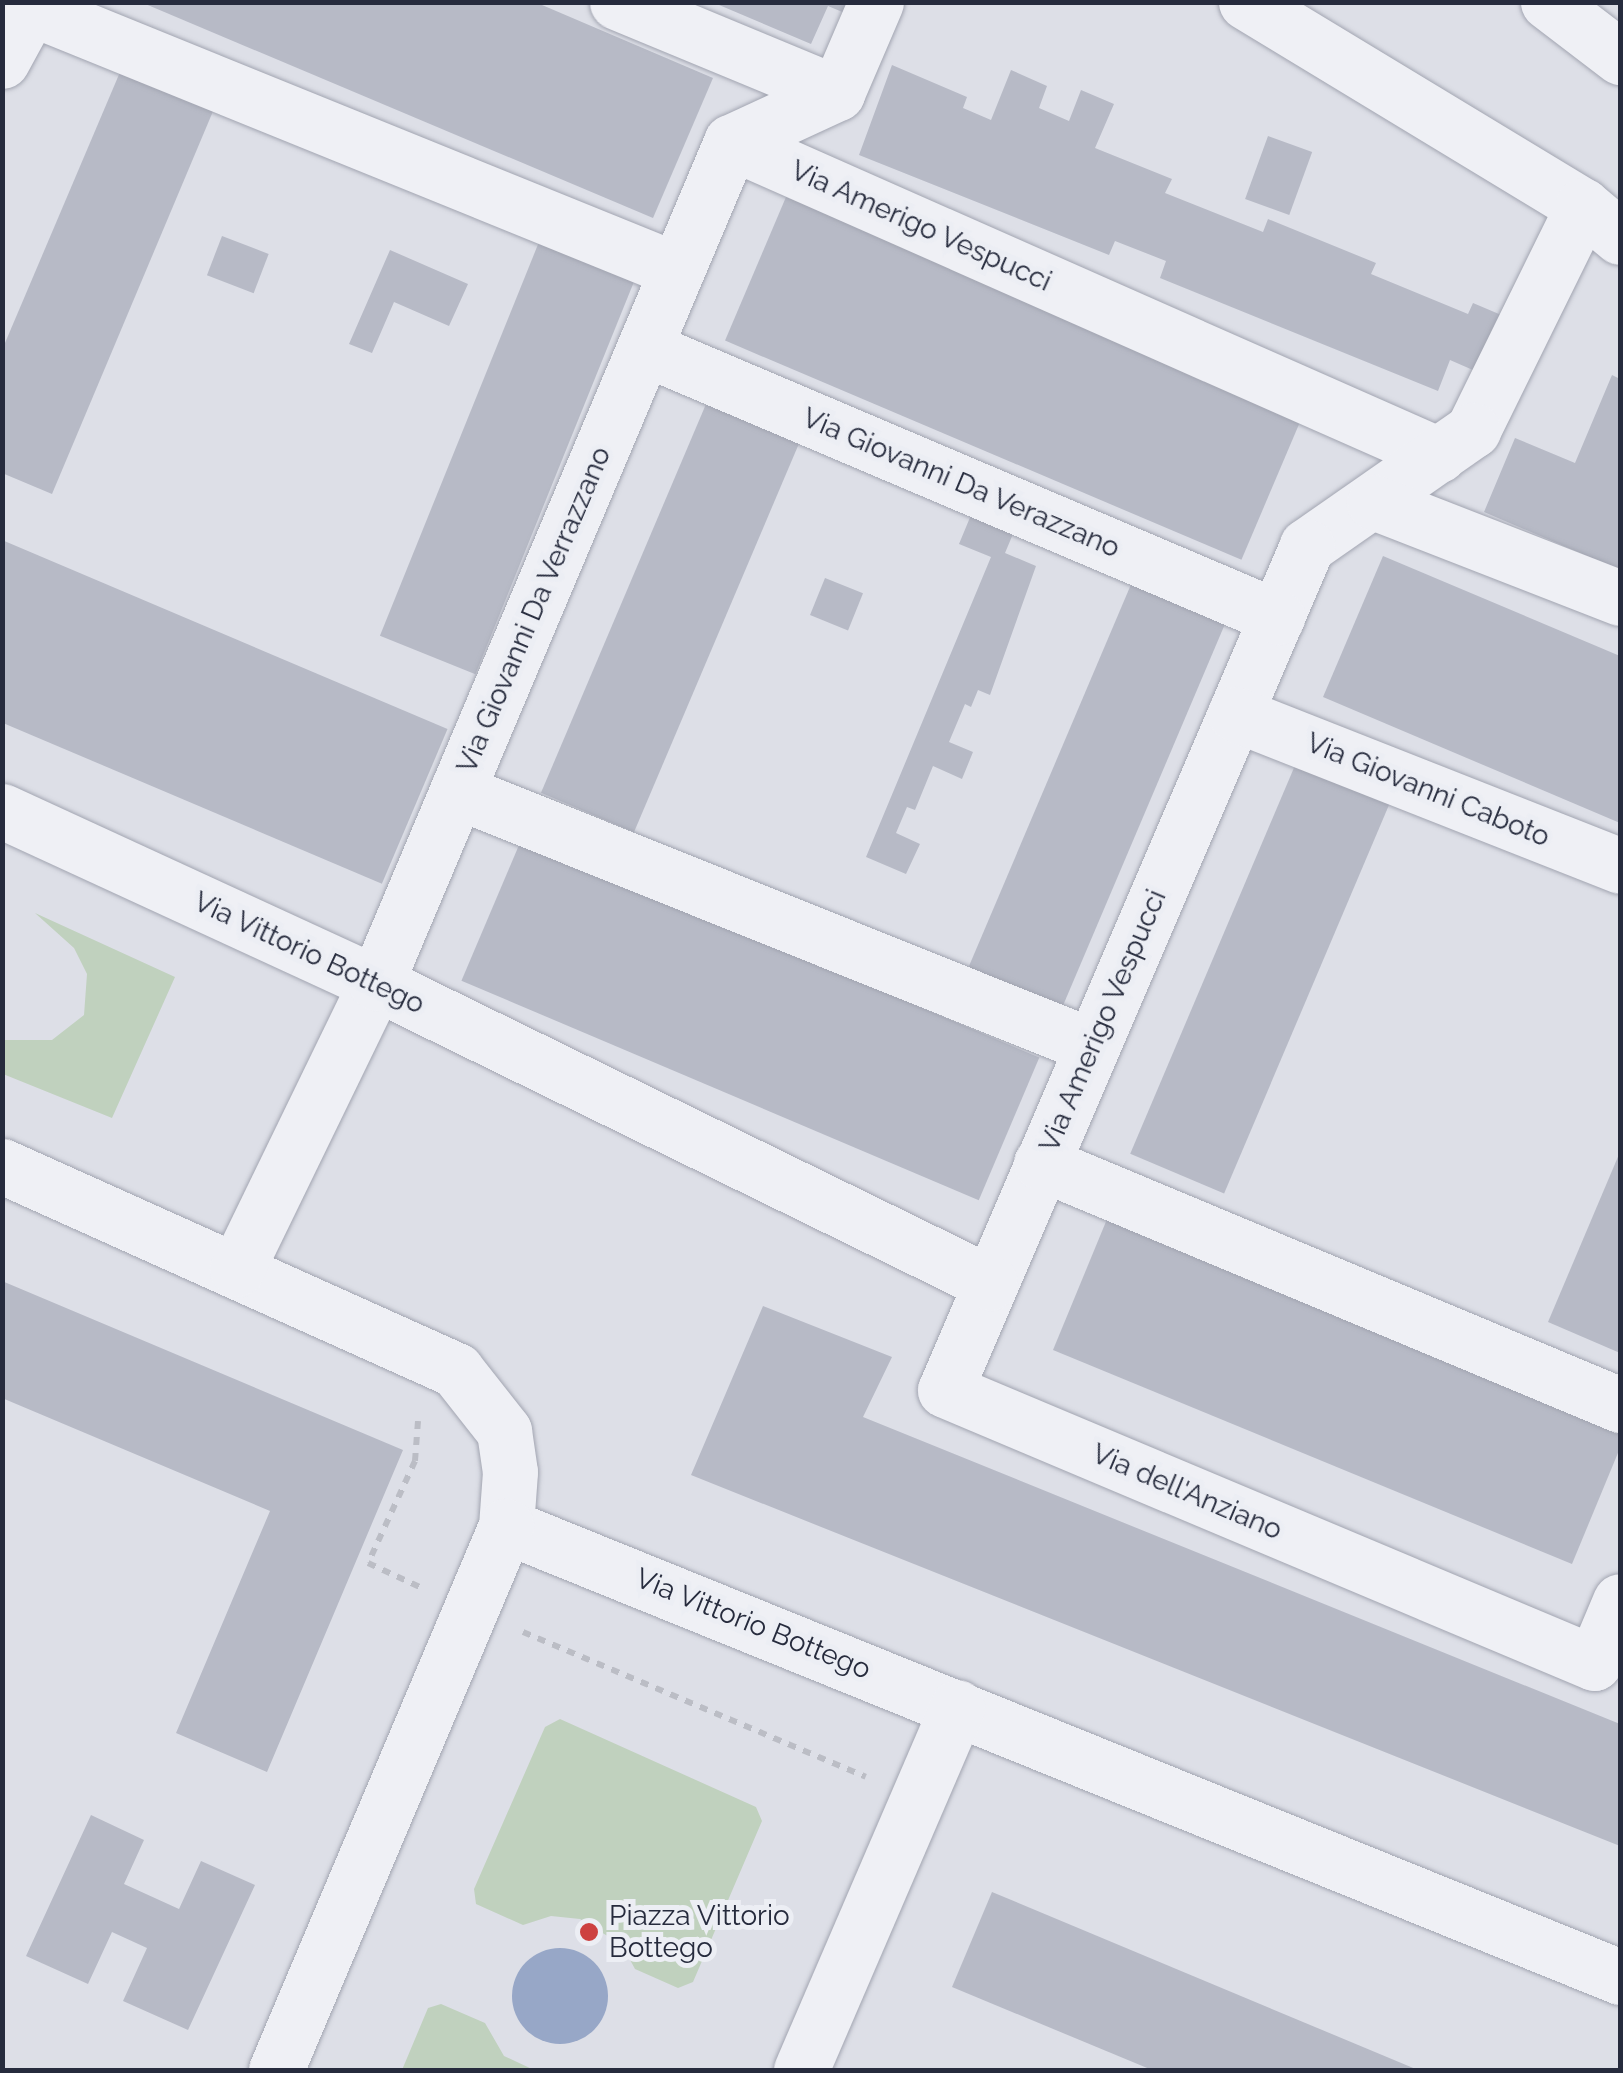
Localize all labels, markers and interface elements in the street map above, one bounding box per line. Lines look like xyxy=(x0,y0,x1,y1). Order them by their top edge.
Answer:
street label: Via Amerigo Vespucci xyxy=(785,153,1057,299)
street label: Via Giovanni Da Verazzano xyxy=(797,401,1125,565)
street label: Via Giovanni Da Verrazzano xyxy=(450,441,618,779)
street label: Via Giovanni Caboto xyxy=(1301,726,1555,854)
street label: Via Amerigo Vespucci xyxy=(1032,884,1174,1158)
street label: Via Vittorio Bottego xyxy=(188,885,430,1021)
street label: Via dell'Anziano xyxy=(1087,1437,1287,1547)
street label: Via Vittorio Bottego xyxy=(630,1561,876,1687)
place label: Piazza Vittorio Bottego xyxy=(609,1899,791,1965)
marker: Piazza Vittorio Bottego xyxy=(578,1921,600,1943)

